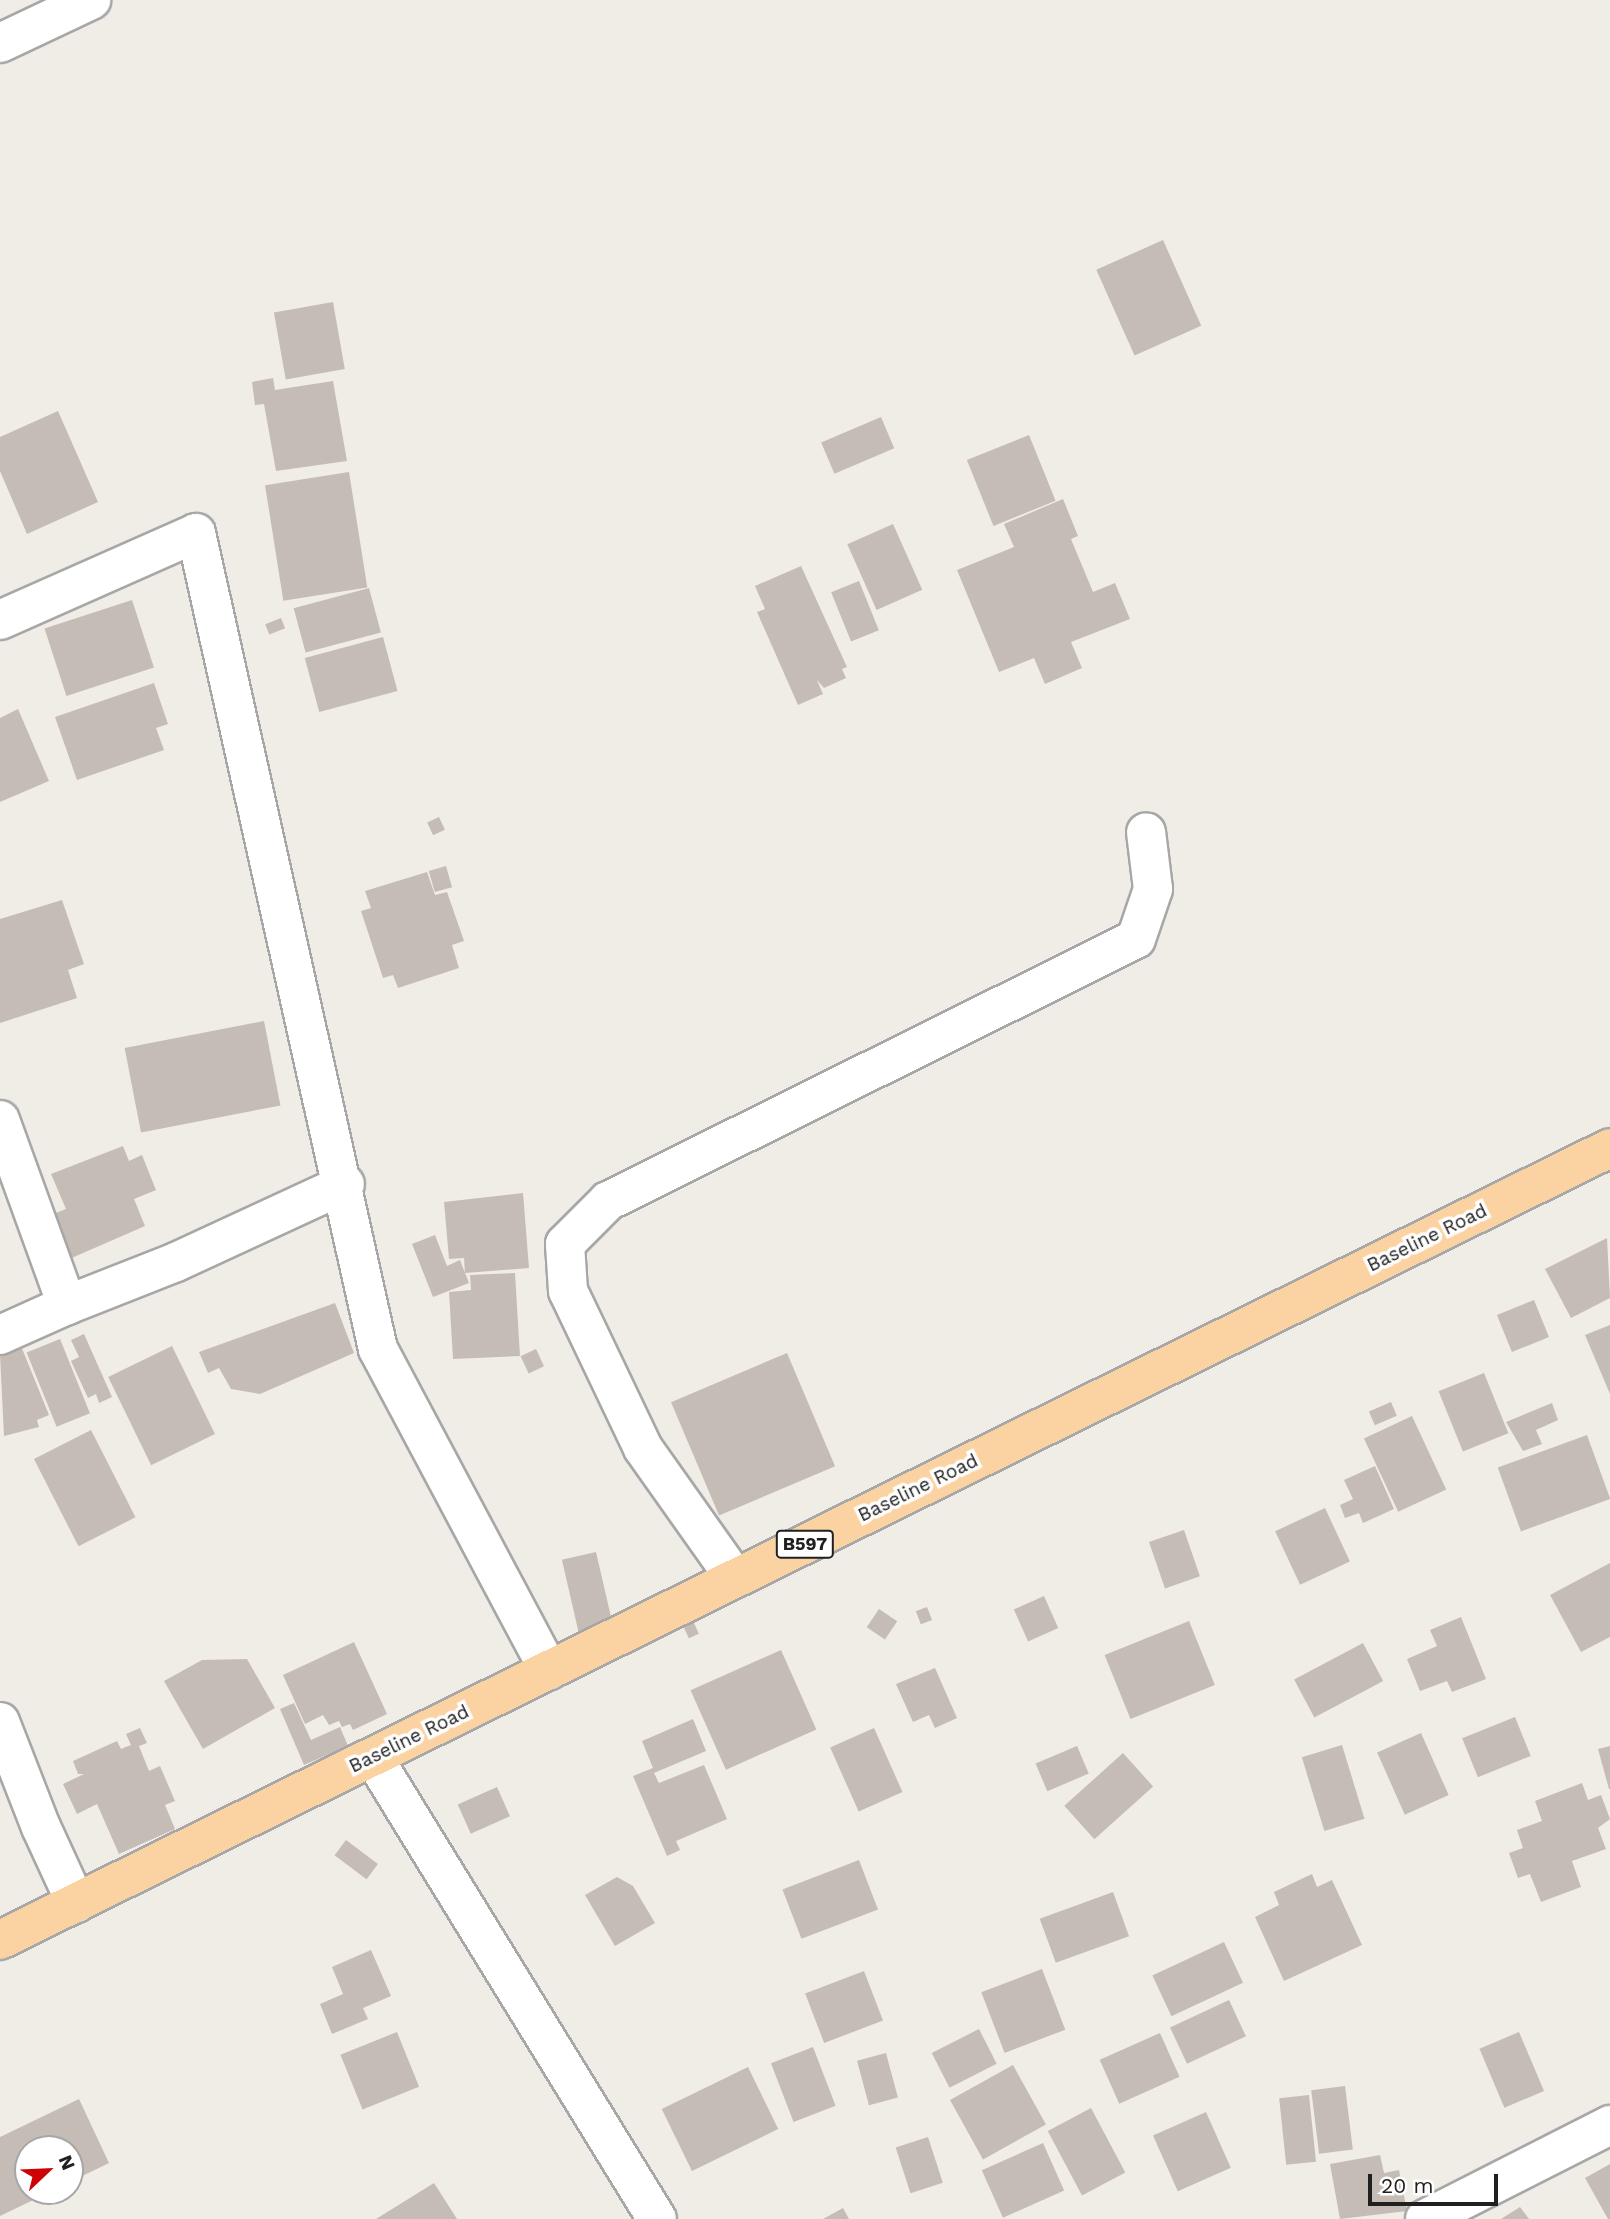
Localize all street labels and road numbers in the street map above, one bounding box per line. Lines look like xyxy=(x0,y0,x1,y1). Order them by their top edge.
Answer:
street label: Baseline Road xyxy=(1363,1199,1491,1277)
street label: Baseline Road xyxy=(854,1449,982,1527)
road number: B597 xyxy=(775,1530,835,1559)
street label: Baseline Road xyxy=(345,1700,473,1778)

